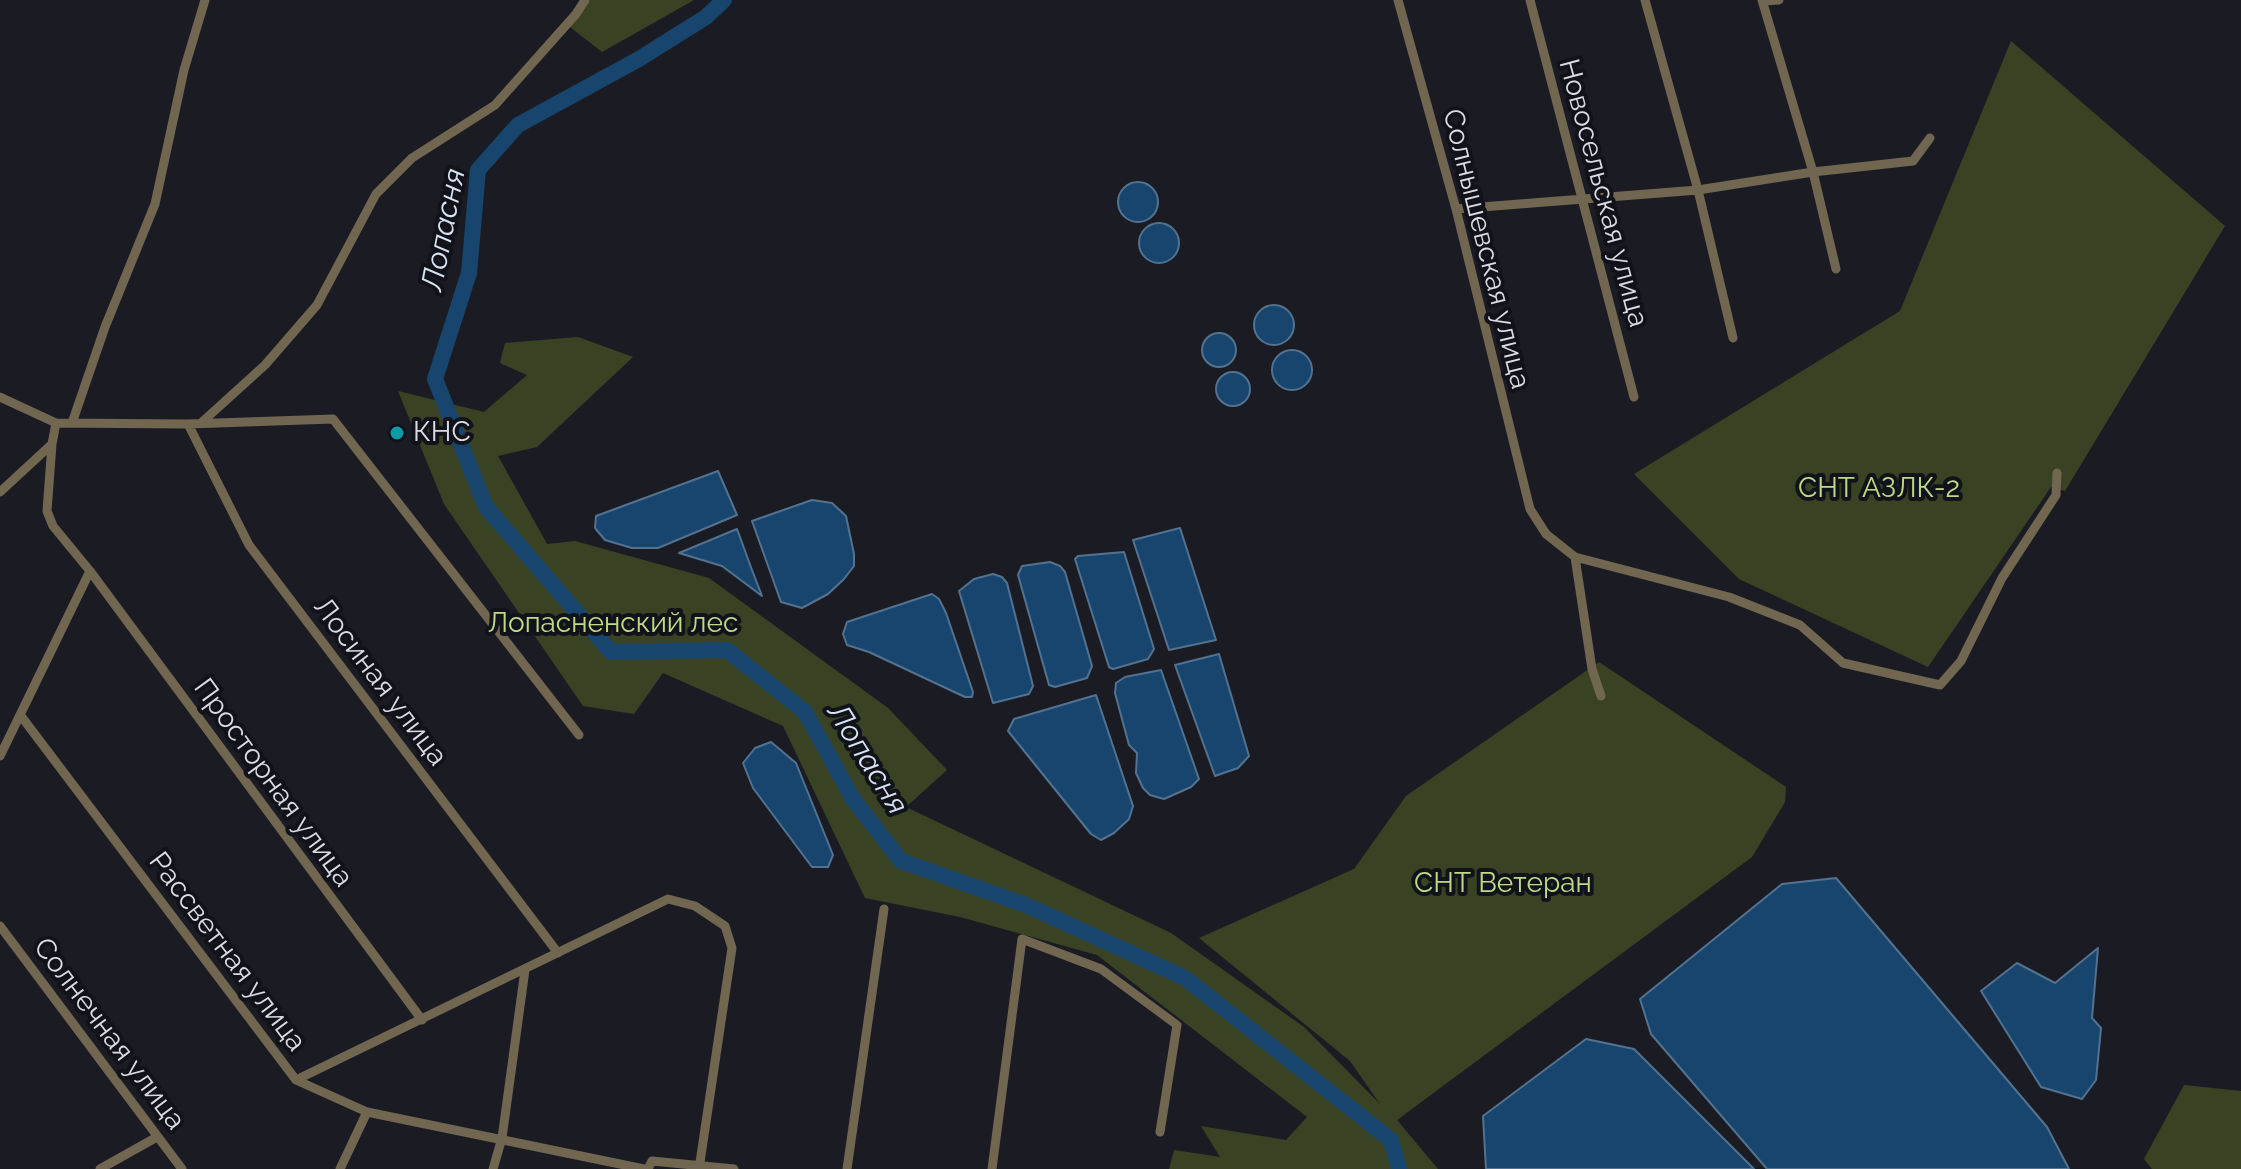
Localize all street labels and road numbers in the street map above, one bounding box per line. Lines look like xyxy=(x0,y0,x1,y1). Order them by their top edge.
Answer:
street label: Новосельская улица xyxy=(1551,55,1655,331)
street label: Солнышевская улица xyxy=(1435,106,1537,392)
street label: Лосиная улица xyxy=(306,591,454,773)
street label: Просторная улица xyxy=(186,672,360,894)
street label: Рассветная улица xyxy=(141,846,313,1058)
street label: Солнечная улица xyxy=(26,931,192,1137)

